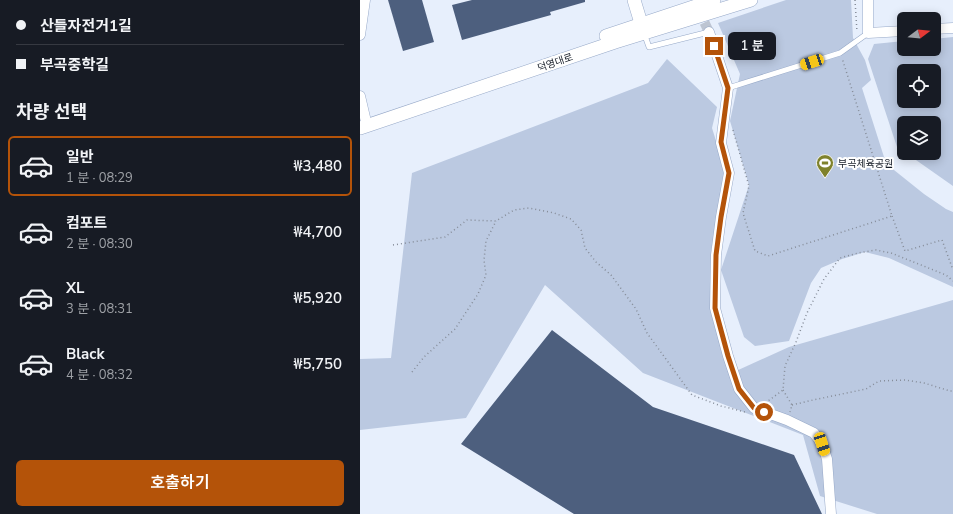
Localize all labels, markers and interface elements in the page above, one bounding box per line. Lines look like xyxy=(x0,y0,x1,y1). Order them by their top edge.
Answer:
north arrow xyxy=(897,12,941,56)
map controls xyxy=(897,12,941,160)
text: 산들자전거1길 xyxy=(40,16,132,36)
callout: 1 분 xyxy=(728,32,776,60)
route end xyxy=(705,37,723,55)
text: 1 분 xyxy=(740,37,764,55)
street label: 덕영대로 xyxy=(536,50,575,76)
car xyxy=(799,53,825,71)
text: 부곡중학길 xyxy=(40,55,109,75)
button: locate xyxy=(897,64,941,108)
text: 차량 선택 xyxy=(16,100,87,124)
button: layers xyxy=(897,116,941,160)
text: 일반 xyxy=(66,147,94,167)
icon: car xyxy=(18,148,54,184)
sports icon: 부곡체육공원 xyxy=(815,153,835,178)
text: ₩3,480 xyxy=(293,156,342,176)
place label: 부곡체육공원 xyxy=(838,157,893,171)
text: 1 분 · 08:29 xyxy=(66,169,133,187)
text: 컴포트 xyxy=(66,213,107,233)
icon: car xyxy=(18,214,54,250)
text: ₩4,700 xyxy=(293,222,342,242)
text: 2 분 · 08:30 xyxy=(66,235,133,253)
text: XL xyxy=(66,278,85,298)
icon: car xyxy=(18,280,54,316)
text: ₩5,920 xyxy=(293,288,342,308)
text: 3 분 · 08:31 xyxy=(66,300,133,318)
text: Black xyxy=(66,344,104,364)
icon: car xyxy=(18,346,54,382)
text: ₩5,750 xyxy=(293,354,342,374)
text: 4 분 · 08:32 xyxy=(66,366,133,384)
route start xyxy=(755,403,773,421)
car xyxy=(813,431,831,457)
button: 호출하기 xyxy=(16,460,344,506)

